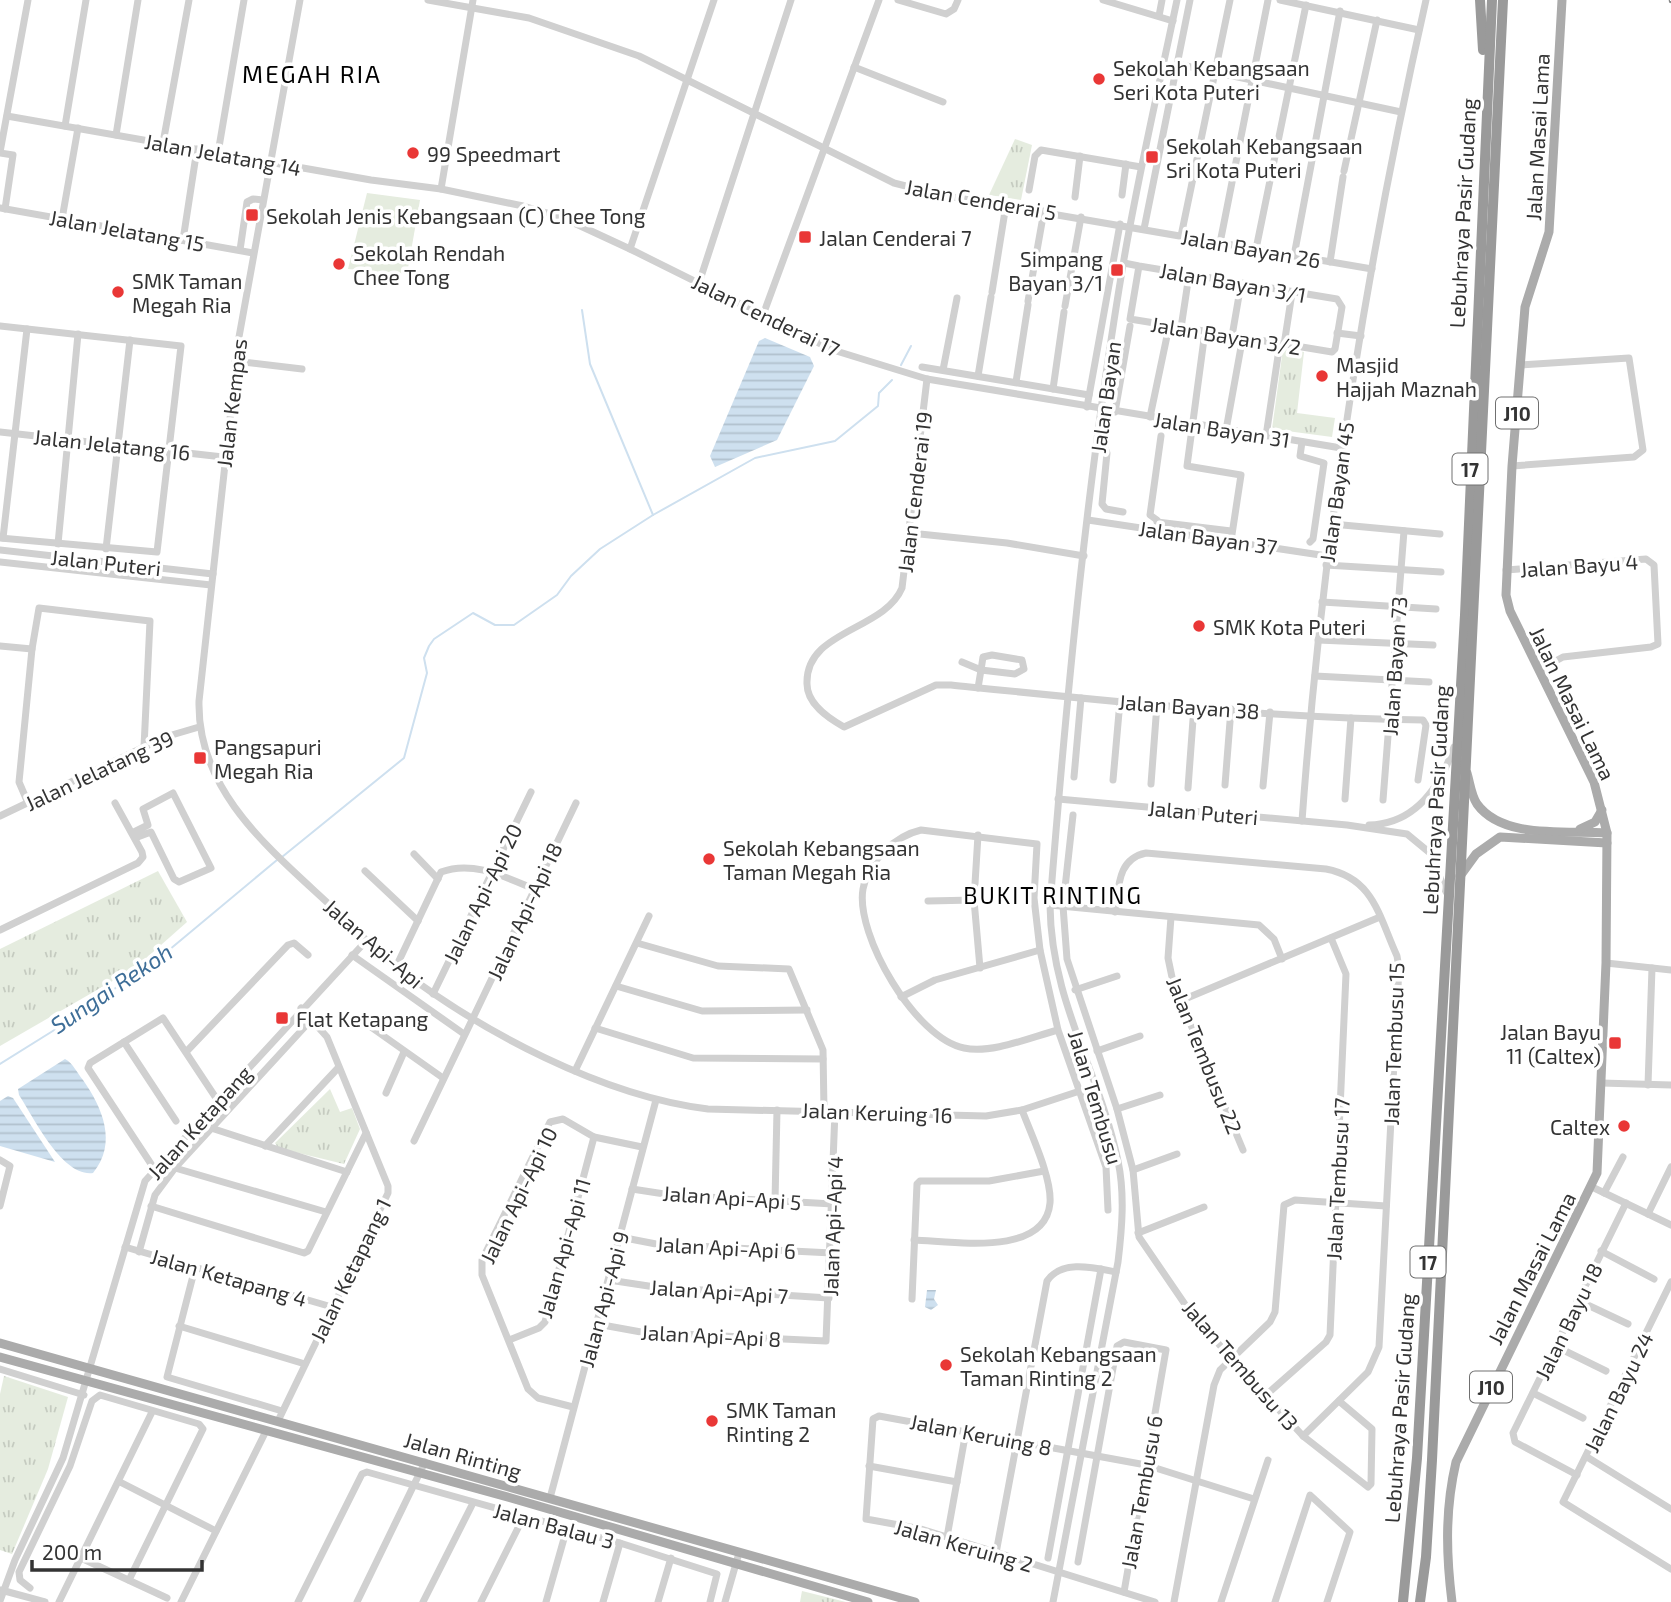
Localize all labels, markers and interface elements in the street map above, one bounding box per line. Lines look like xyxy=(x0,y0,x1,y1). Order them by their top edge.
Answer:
street label: Jalan Masai Lama xyxy=(1520,53,1554,221)
place label: Sekolah Kebangsaan Seri Kota Puteri xyxy=(1113,55,1310,104)
district label: MEGAH RIA xyxy=(242,59,382,88)
marker: Sekolah Kebangsaan Seri Kota Puteri xyxy=(1091,71,1107,87)
street label: Lebuhraya Pasir Gudang xyxy=(1443,97,1481,329)
street label: Jalan Jelatang 14 xyxy=(143,128,303,180)
place label: Sekolah Kebangsaan Sri Kota Puteri xyxy=(1166,133,1363,182)
place label: 99 Speedmart xyxy=(427,141,561,166)
marker: 99 Speedmart xyxy=(405,145,421,161)
marker: Sekolah Kebangsaan Sri Kota Puteri xyxy=(1144,149,1160,165)
street label: Jalan Cenderai 5 xyxy=(903,173,1059,225)
place label: Sekolah Jenis Kebangsaan (C) Chee Tong xyxy=(266,203,646,228)
street label: Jalan Jelatang 15 xyxy=(48,204,206,256)
marker: Sekolah Jenis Kebangsaan (C) Chee Tong xyxy=(244,207,260,223)
street label: Jalan Bayan 26 xyxy=(1179,223,1323,273)
place label: Jalan Cenderai 7 xyxy=(819,225,972,250)
marker: Jalan Cenderai 7 xyxy=(797,229,813,245)
place label: Sekolah Rendah Chee Tong xyxy=(353,240,505,289)
place label: Simpang Bayan 3/1 xyxy=(1008,246,1103,295)
marker: Sekolah Rendah Chee Tong xyxy=(331,256,347,272)
street label: Jalan Bayan 3/1 xyxy=(1158,257,1308,307)
marker: Simpang Bayan 3/1 xyxy=(1109,262,1125,278)
place label: SMK Taman Megah Ria xyxy=(132,268,242,317)
street label: Jalan Cenderai 17 xyxy=(688,268,844,362)
marker: SMK Taman Megah Ria xyxy=(110,284,126,300)
street label: Jalan Bayan 3/2 xyxy=(1149,311,1303,359)
street label: Jalan Kempas xyxy=(211,337,251,469)
street label: Jalan Bayan xyxy=(1085,340,1125,454)
place label: Masjid Hajjah Maznah xyxy=(1336,352,1477,402)
marker: Masjid Hajjah Maznah xyxy=(1314,368,1330,384)
road number: J10 xyxy=(1496,398,1538,428)
street label: Jalan Bayan 31 xyxy=(1152,406,1292,452)
street label: Jalan Cenderai 19 xyxy=(892,410,936,574)
street label: Jalan Bayan 45 xyxy=(1314,420,1358,564)
street label: Jalan Jelatang 16 xyxy=(32,423,192,465)
road number: 17 xyxy=(1452,454,1488,484)
street label: Jalan Bayan 37 xyxy=(1137,515,1279,559)
street label: Jalan Puteri xyxy=(50,544,162,580)
street label: Jalan Bayu 4 xyxy=(1519,548,1639,582)
street label: Jalan Bayan 73 xyxy=(1377,595,1411,737)
place label: SMK Kota Puteri xyxy=(1213,614,1366,639)
marker: SMK Kota Puteri xyxy=(1191,618,1207,634)
street label: Jalan Masai Lama xyxy=(1525,622,1621,784)
street label: Lebuhraya Pasir Gudang xyxy=(1416,684,1454,916)
street label: Jalan Bayan 38 xyxy=(1117,689,1261,723)
street label: Jalan Jelatang 39 xyxy=(21,725,177,815)
place label: Pangsapuri Megah Ria xyxy=(214,734,322,783)
marker: Pangsapuri Megah Ria xyxy=(192,750,208,766)
street label: Jalan Puteri xyxy=(1147,795,1259,829)
street label: Jalan Api-Api 20 xyxy=(437,819,527,967)
place label: Sekolah Kebangsaan Taman Megah Ria xyxy=(723,835,920,884)
street label: Jalan Api-Api 18 xyxy=(481,838,567,984)
marker: Sekolah Kebangsaan Taman Megah Ria xyxy=(701,851,717,867)
district label: BUKIT RINTING xyxy=(963,881,1143,909)
street label: Jalan Api-Api xyxy=(319,893,429,993)
water label: Sungai Rekoh xyxy=(45,937,177,1039)
street label: Jalan Tembusu 15 xyxy=(1378,962,1408,1126)
street label: Jalan Tembusu 22 xyxy=(1162,973,1248,1137)
place label: Flat Ketapang xyxy=(296,1006,429,1031)
marker: Flat Ketapang xyxy=(274,1010,290,1026)
place label: Jalan Bayu 11 (Caltex) xyxy=(1500,1019,1601,1068)
street label: Jalan Tembusu xyxy=(1064,1027,1128,1167)
marker: Jalan Bayu 11 (Caltex) xyxy=(1607,1035,1623,1051)
street label: Jalan Ketapang xyxy=(142,1060,257,1184)
street label: Jalan Keruing 16 xyxy=(801,1097,953,1127)
street label: Jalan Tembusu 17 xyxy=(1320,1097,1354,1261)
place label: Caltex xyxy=(1550,1114,1610,1139)
marker: Caltex xyxy=(1616,1118,1632,1134)
street label: Jalan Api-Api 10 xyxy=(474,1123,562,1267)
street label: Jalan Api-Api 4 xyxy=(817,1155,847,1297)
street label: Jalan Api-Api 11 xyxy=(531,1175,595,1321)
street label: Jalan Api-Api 5 xyxy=(662,1180,802,1214)
street label: Jalan Masai Lama xyxy=(1482,1188,1580,1348)
street label: Jalan Ketapang 1 xyxy=(304,1194,396,1346)
street label: Jalan Api-Api 9 xyxy=(573,1228,633,1370)
street label: Jalan Api-Api 6 xyxy=(656,1231,796,1263)
street label: Jalan Ketapang 4 xyxy=(148,1243,310,1311)
road number: 17 xyxy=(1410,1246,1446,1278)
street label: Jalan Bayu 18 xyxy=(1529,1259,1607,1383)
street label: Jalan Api-Api 7 xyxy=(649,1274,789,1308)
street label: Lebuhraya Pasir Gudang xyxy=(1378,1292,1420,1524)
street label: Jalan Tembusu 13 xyxy=(1178,1295,1304,1435)
street label: Jalan Api-Api 8 xyxy=(640,1319,782,1351)
street label: Jalan Bayu 24 xyxy=(1578,1328,1658,1456)
place label: Sekolah Kebangsaan Taman Rinting 2 xyxy=(960,1341,1157,1390)
marker: Sekolah Kebangsaan Taman Rinting 2 xyxy=(938,1357,954,1373)
road number: J10 xyxy=(1470,1372,1512,1402)
place label: SMK Taman Rinting 2 xyxy=(726,1397,836,1446)
street label: Jalan Keruing 8 xyxy=(908,1408,1054,1460)
marker: SMK Taman Rinting 2 xyxy=(704,1413,720,1429)
street label: Jalan Tembusu 6 xyxy=(1115,1413,1167,1571)
street label: Jalan Rinting xyxy=(401,1426,525,1484)
street label: Jalan Balau 3 xyxy=(491,1497,617,1553)
street label: Jalan Keruing 2 xyxy=(892,1513,1036,1577)
scale bar xyxy=(32,1528,201,1572)
text: 200 m xyxy=(42,1539,102,1564)

